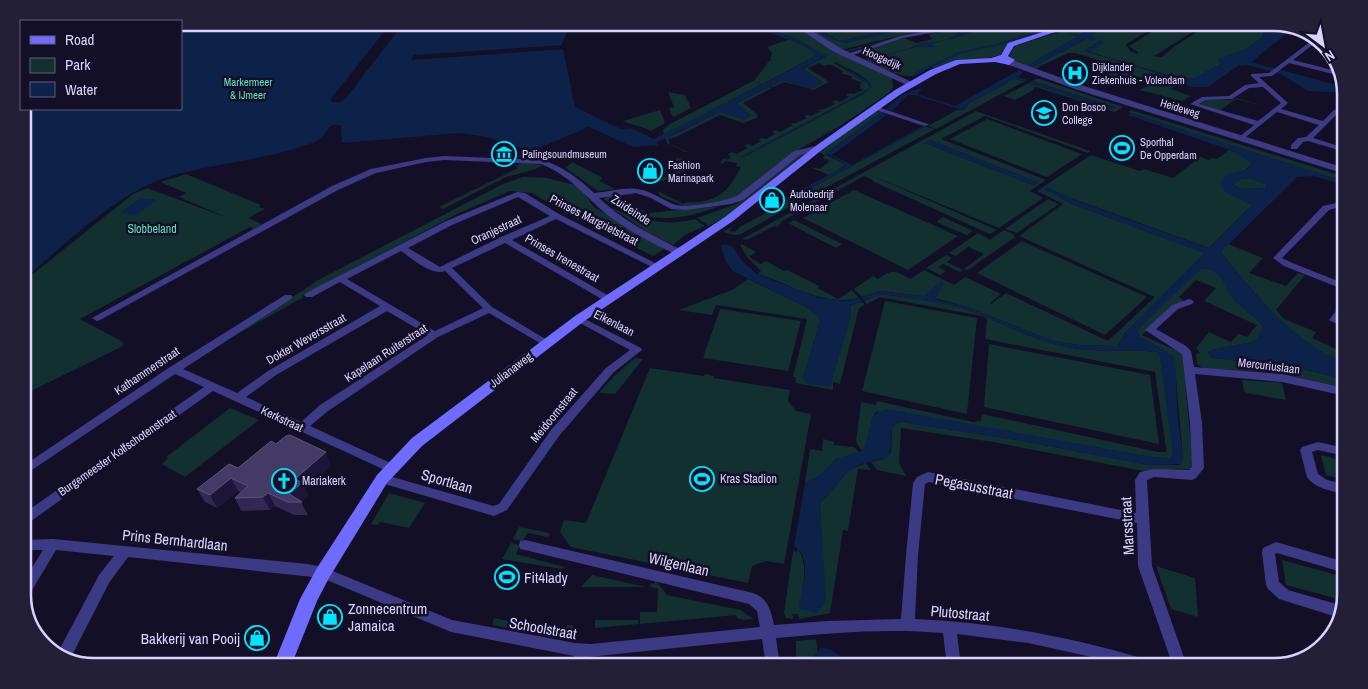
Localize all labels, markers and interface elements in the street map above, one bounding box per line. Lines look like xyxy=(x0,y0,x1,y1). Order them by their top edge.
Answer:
legend xyxy=(20,20,182,110)
north arrow xyxy=(1298,20,1348,70)
text: Road xyxy=(65,29,94,50)
street label: Hoogedijk xyxy=(861,43,904,73)
text: N xyxy=(1322,46,1338,66)
text: Park xyxy=(65,54,91,75)
hospital icon: Dijklander Ziekenhuis - Volendam xyxy=(1062,60,1088,86)
place label: Dijklander Ziekenhuis - Volendam xyxy=(1092,60,1185,87)
park label: Markermeer & IJmeer xyxy=(224,75,272,102)
text: Water xyxy=(65,79,97,100)
street label: Heideweg xyxy=(1159,95,1201,121)
school or university icon: Don Bosco College xyxy=(1031,100,1057,126)
place label: Don Bosco College xyxy=(1062,100,1106,127)
sports icon: Sporthal De Opperdam xyxy=(1109,135,1135,161)
place label: Sporthal De Opperdam xyxy=(1140,135,1197,162)
museum icon: Palingsoundmuseum xyxy=(491,141,517,167)
place label: Palingsoundmuseum xyxy=(522,147,607,161)
shop icon: Fashion Marinapark xyxy=(637,158,663,184)
place label: Fashion Marinapark xyxy=(668,158,714,185)
shop icon: Autobedrijf Molenaar xyxy=(759,187,785,213)
place label: Autobedrijf Molenaar xyxy=(789,187,834,214)
street label: Prinses Margrietstraat xyxy=(547,191,641,249)
street label: Zuideinde xyxy=(608,191,654,229)
street label: Oranjestraat xyxy=(468,211,524,249)
park label: Slobbeland xyxy=(127,221,177,237)
street label: Prinses Irenestraat xyxy=(522,230,602,286)
street label: Eikenlaan xyxy=(591,306,637,340)
street label: Dokter Weversstraat xyxy=(263,310,349,368)
street label: Kapelaan Ruiterstraat xyxy=(341,320,431,386)
street label: Kathammerstraat xyxy=(111,343,183,399)
street label: Julianaweg xyxy=(486,348,536,391)
street label: Mercuriuslaan xyxy=(1237,354,1301,378)
street label: Meidoornstraat xyxy=(527,384,581,446)
street label: Kerkstraat xyxy=(258,402,306,436)
street label: Burgemeester Kolfschotenstraat xyxy=(55,406,179,500)
street label: Sportlaan xyxy=(419,464,475,498)
sports icon: Kras Stadion xyxy=(689,466,715,492)
church icon: Mariakerk xyxy=(271,468,297,494)
street label: Pegasusstraat xyxy=(933,468,1015,504)
place label: Kras Stadion xyxy=(720,471,777,487)
place label: Mariakerk xyxy=(302,473,346,489)
street label: Marsstraat xyxy=(1115,496,1139,556)
street label: Prins Bernhardlaan xyxy=(121,524,229,556)
street label: Wilgenlaan xyxy=(647,547,711,581)
sports icon: Fit4lady xyxy=(494,564,520,590)
place label: Fit4lady xyxy=(524,567,569,588)
place label: Zonnecentrum Jamaica xyxy=(348,598,427,636)
street label: Plutostraat xyxy=(930,600,991,626)
shop icon: Zonnecentrum Jamaica xyxy=(317,604,343,630)
street label: Schoolstraat xyxy=(508,612,579,644)
shop icon: Bakkerij van Pooij xyxy=(244,625,270,651)
place label: Bakkerij van Pooij xyxy=(141,628,240,649)

